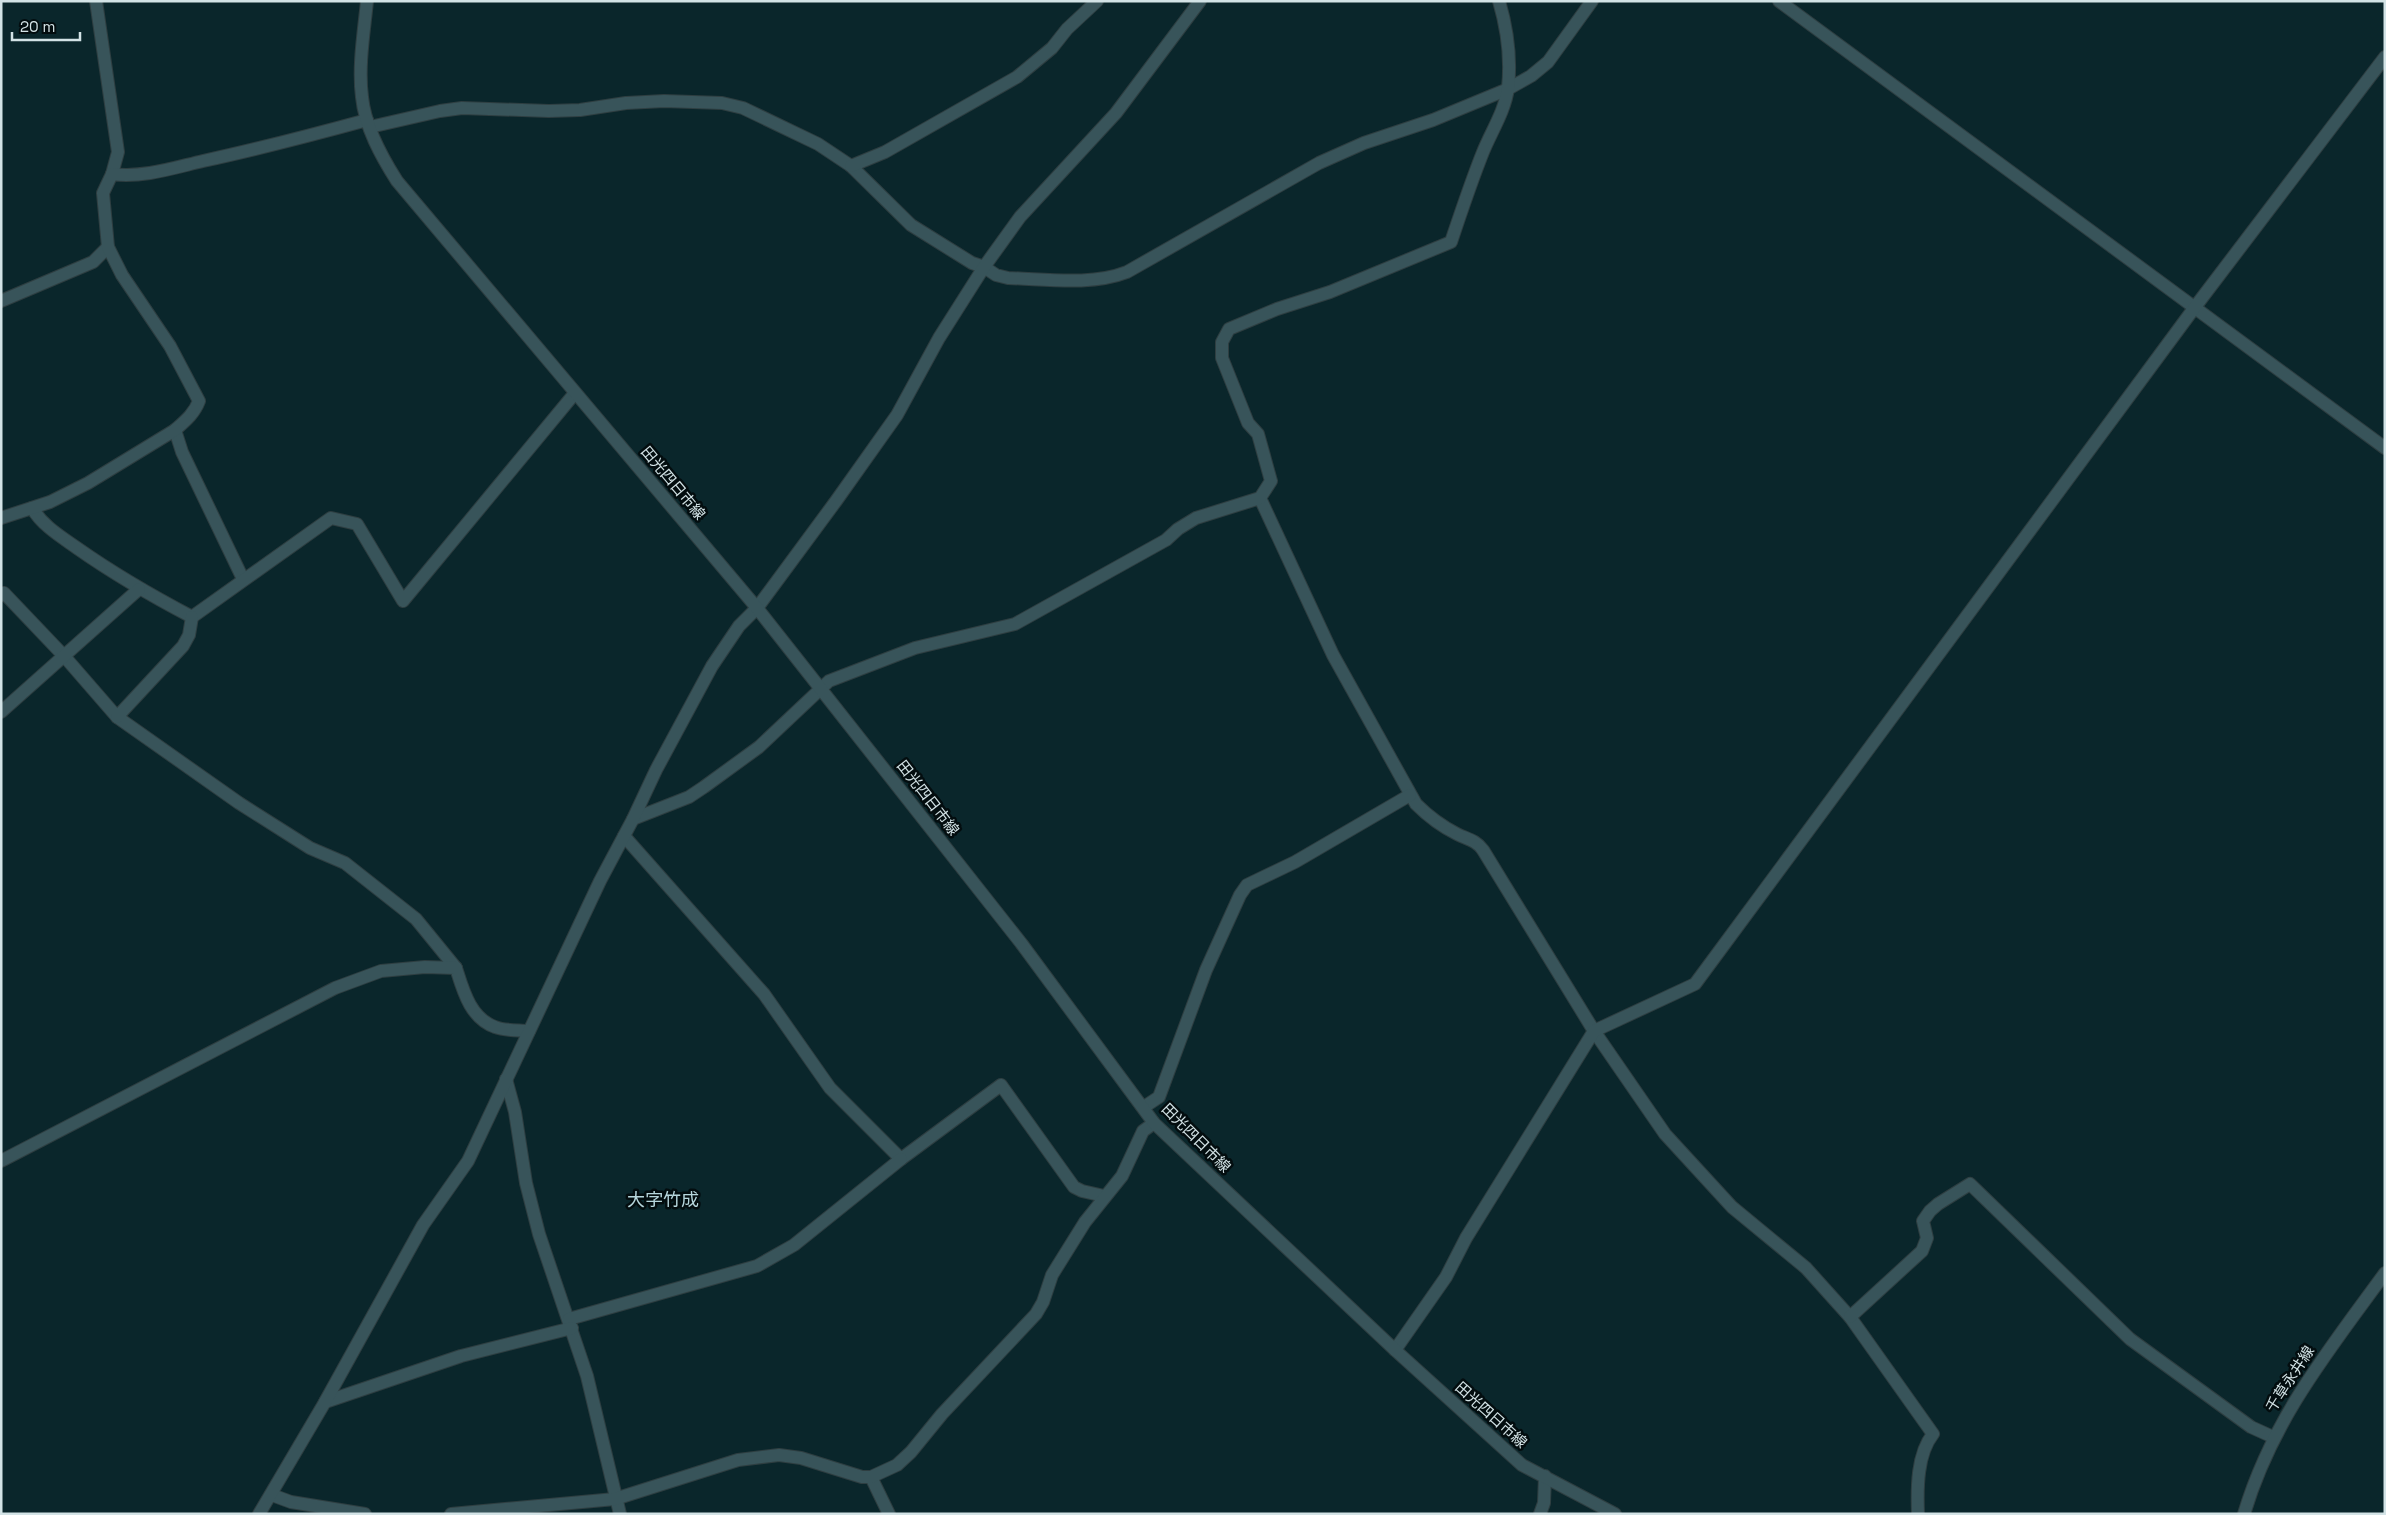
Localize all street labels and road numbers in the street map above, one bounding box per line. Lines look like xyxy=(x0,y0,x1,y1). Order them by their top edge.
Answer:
street label: 田光四日市線 xyxy=(637,442,710,523)
street label: 田光四日市線 xyxy=(893,756,964,839)
street label: 田光四日市線 xyxy=(1158,1099,1235,1176)
street label: 千草永井線 xyxy=(2261,1342,2318,1415)
street label: 田光四日市線 xyxy=(1452,1377,1531,1452)

